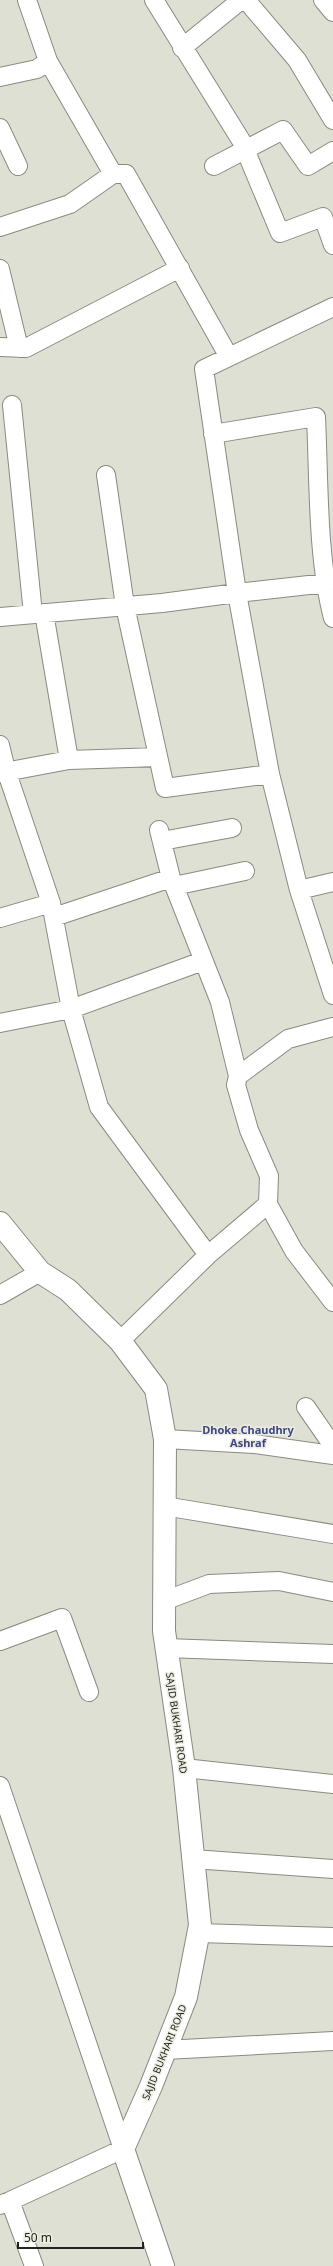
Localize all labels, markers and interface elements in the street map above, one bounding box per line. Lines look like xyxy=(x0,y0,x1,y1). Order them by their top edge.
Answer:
district label: Dhoke Chaudhry Ashraf xyxy=(202,1422,295,1450)
street label: SAJID BUKHARI ROAD xyxy=(163,1672,191,1774)
street label: SAJID BUKHARI ROAD xyxy=(138,2002,190,2102)
scale bar xyxy=(18,2224,143,2250)
text: 50 m xyxy=(24,2229,52,2246)

